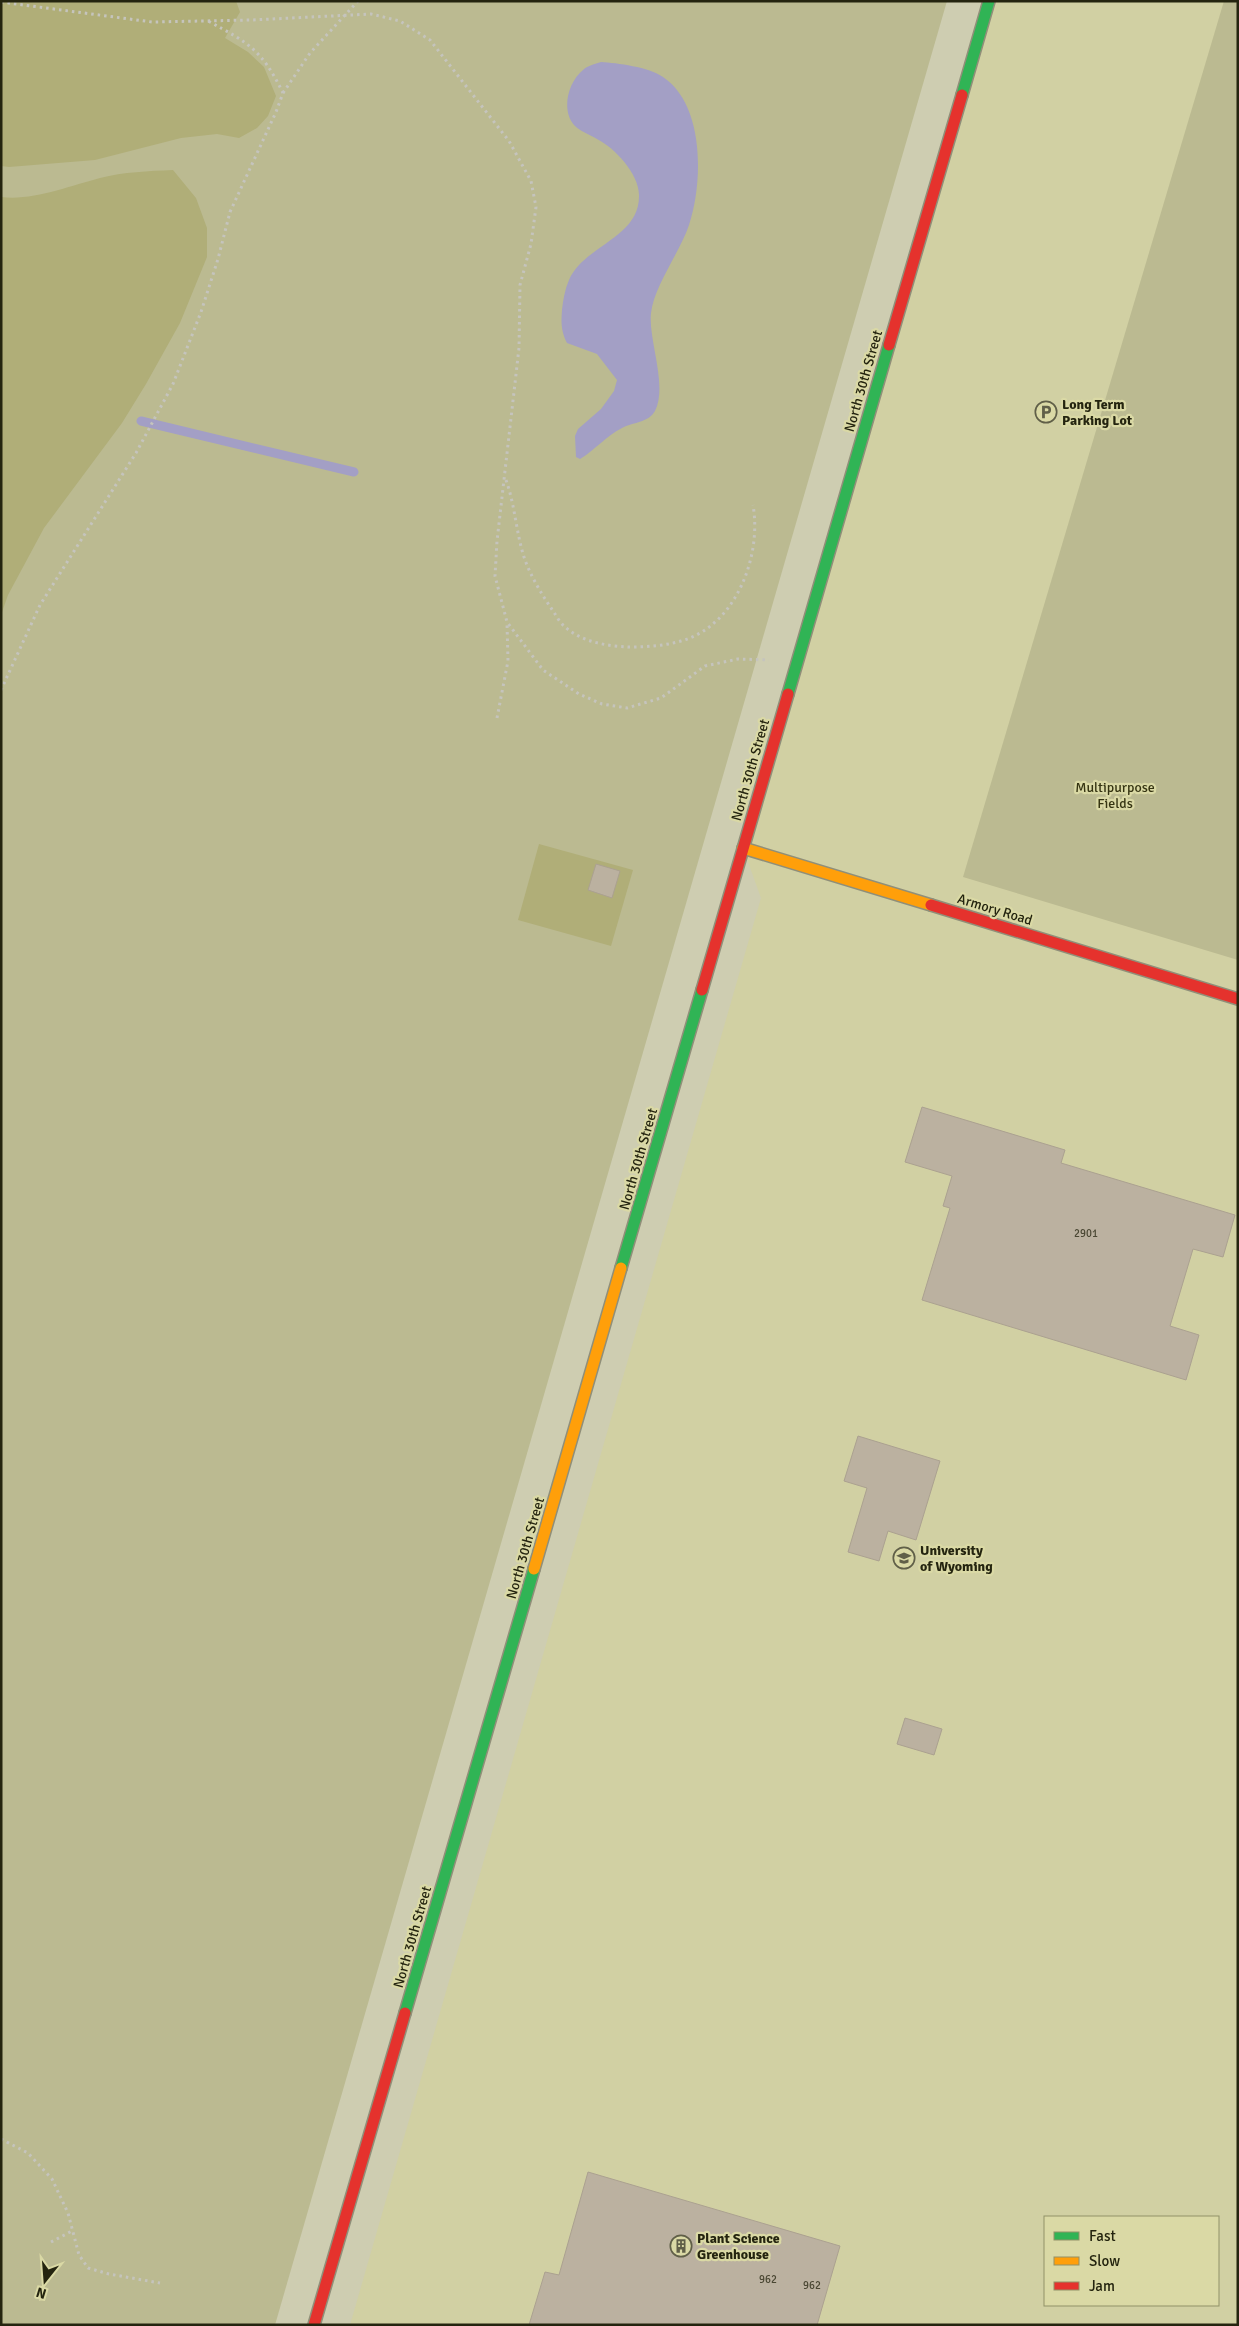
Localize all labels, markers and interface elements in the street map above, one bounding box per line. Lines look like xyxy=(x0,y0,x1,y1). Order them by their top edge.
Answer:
street label: North 30th Street xyxy=(841,328,886,434)
place label: Long Term Parking Lot xyxy=(1062,396,1133,429)
parking icon: Long Term Parking Lot xyxy=(1034,400,1058,424)
street label: North 30th Street xyxy=(728,717,773,823)
park label: Multipurpose Fields xyxy=(1075,779,1155,812)
street label: Armory Road xyxy=(955,890,1034,929)
street label: North 30th Street xyxy=(616,1106,661,1212)
house number: 2901 xyxy=(1074,1227,1098,1240)
street label: North 30th Street xyxy=(503,1495,548,1601)
place label: University of Wyoming xyxy=(920,1542,993,1575)
school or university icon: University of Wyoming xyxy=(892,1546,916,1570)
street label: North 30th Street xyxy=(390,1884,435,1990)
legend xyxy=(1044,2216,1219,2306)
text: Fast xyxy=(1089,2227,1116,2245)
place label: Plant Science Greenhouse xyxy=(697,2230,780,2263)
building icon: Plant Science Greenhouse xyxy=(669,2234,693,2258)
text: Slow xyxy=(1089,2252,1120,2270)
north arrow xyxy=(20,2256,70,2306)
house number: 962 xyxy=(759,2273,777,2286)
text: Jam xyxy=(1089,2277,1115,2295)
house number: 962 xyxy=(803,2279,821,2292)
text: N xyxy=(34,2283,48,2303)

